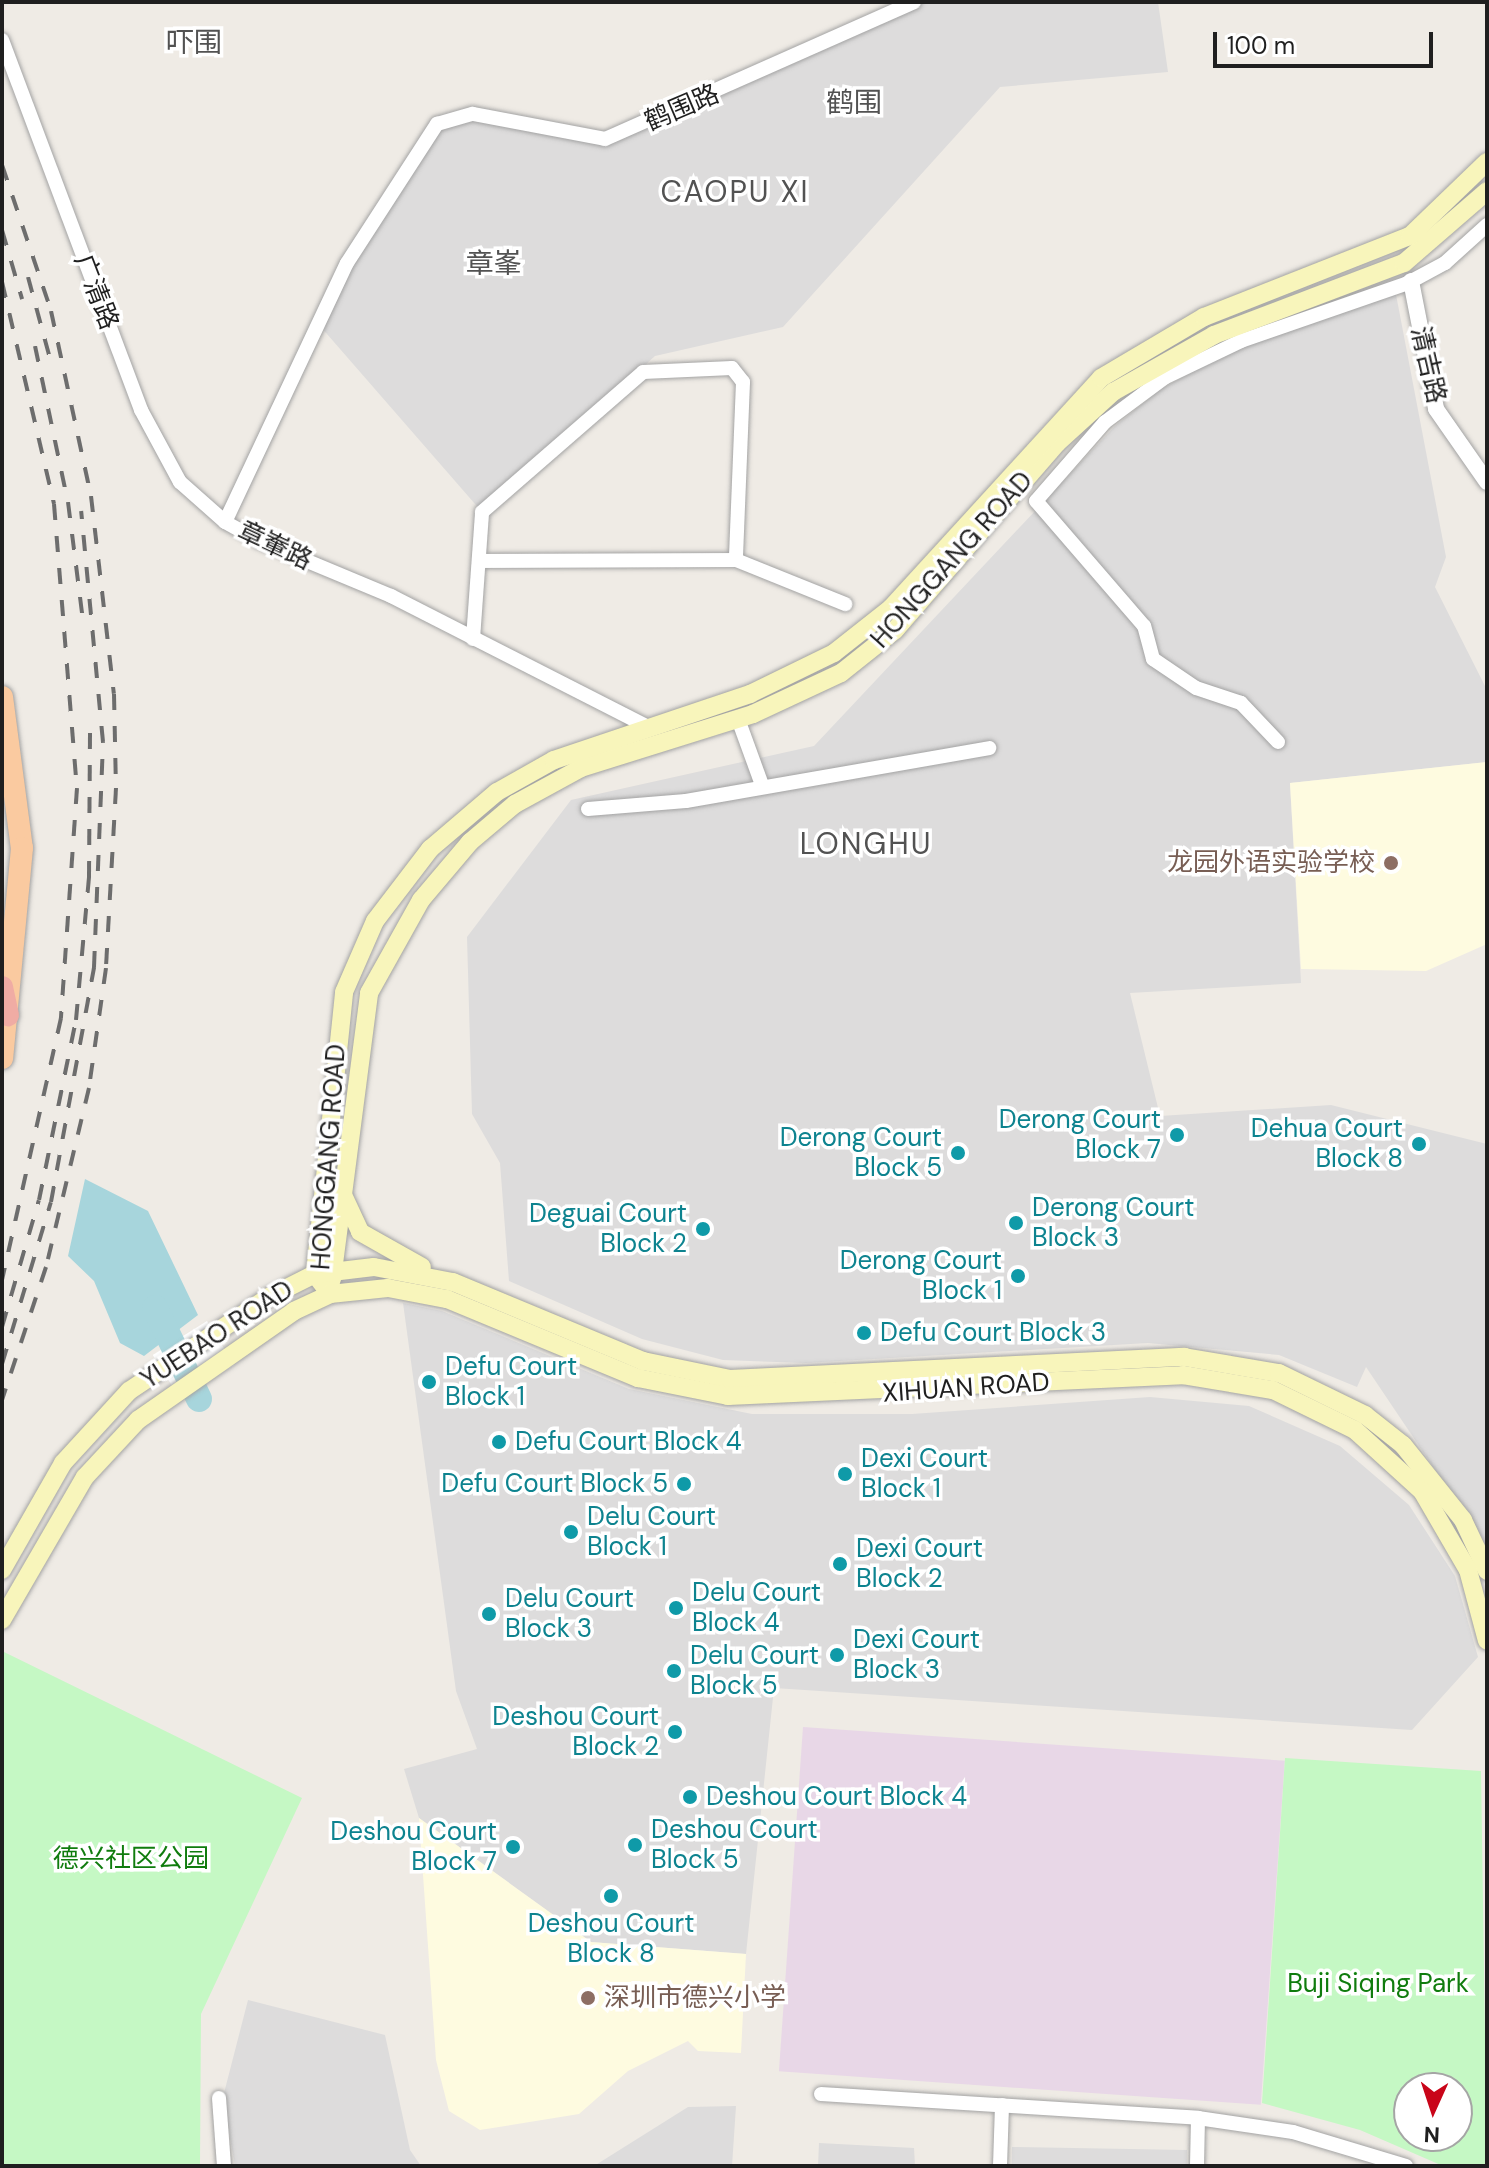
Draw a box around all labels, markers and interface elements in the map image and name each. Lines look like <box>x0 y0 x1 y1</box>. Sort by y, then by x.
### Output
scale bar <box>1217 16 1437 66</box>
district label: 吓围 <box>166 26 222 60</box>
text: 100 m <box>1227 30 1295 61</box>
street label: 鹤围路 <box>640 78 724 138</box>
district label: 鹤围 <box>826 86 882 120</box>
district label: CAOPU XI <box>660 174 810 210</box>
district label: 章峯 <box>466 247 522 281</box>
street label: 广清路 <box>67 250 125 334</box>
street label: 清吉路 <box>1404 323 1452 407</box>
street label: HONGGANG ROAD <box>865 465 1039 655</box>
street label: 章輋路 <box>233 515 317 577</box>
district label: LONGHU <box>800 826 932 862</box>
place label: 龙园外语实验学校 <box>1167 847 1375 879</box>
marker: 龙园外语实验学校 <box>1382 854 1400 872</box>
street label: HONGGANG ROAD <box>306 1043 352 1271</box>
place label: Derong Court Block 7 <box>999 1104 1161 1166</box>
place label: Dehua Court Block 8 <box>1251 1113 1403 1174</box>
place label: Derong Court Block 5 <box>780 1122 942 1184</box>
marker: Derong Court Block 7 <box>1168 1126 1186 1144</box>
marker: Dehua Court Block 8 <box>1410 1135 1428 1153</box>
marker: Derong Court Block 5 <box>949 1144 967 1162</box>
place label: Derong Court Block 3 <box>1032 1192 1194 1254</box>
place label: Deguai Court Block 2 <box>529 1198 687 1260</box>
marker: Derong Court Block 3 <box>1007 1214 1025 1232</box>
marker: Deguai Court Block 2 <box>694 1220 712 1238</box>
place label: Derong Court Block 1 <box>840 1245 1002 1306</box>
marker: Derong Court Block 1 <box>1009 1267 1027 1285</box>
street label: YUEBAO ROAD <box>135 1274 299 1396</box>
place label: Defu Court Block 3 <box>880 1317 1106 1349</box>
marker: Defu Court Block 3 <box>855 1324 873 1342</box>
place label: Defu Court Block 1 <box>445 1351 577 1412</box>
street label: XIHUAN ROAD <box>881 1367 1051 1409</box>
marker: Defu Court Block 1 <box>420 1373 438 1391</box>
place label: Defu Court Block 4 <box>515 1426 742 1458</box>
marker: Defu Court Block 4 <box>490 1433 508 1451</box>
place label: Dexi Court Block 1 <box>861 1443 988 1504</box>
marker: Dexi Court Block 1 <box>836 1465 854 1483</box>
place label: Defu Court Block 5 <box>441 1468 668 1500</box>
marker: Defu Court Block 5 <box>675 1475 693 1493</box>
place label: Delu Court Block 1 <box>587 1501 716 1562</box>
marker: Delu Court Block 1 <box>562 1523 580 1541</box>
place label: Dexi Court Block 2 <box>856 1533 983 1594</box>
marker: Dexi Court Block 2 <box>831 1555 849 1573</box>
place label: Delu Court Block 4 <box>692 1577 821 1638</box>
place label: Delu Court Block 3 <box>505 1583 634 1644</box>
marker: Delu Court Block 4 <box>667 1599 685 1617</box>
marker: Delu Court Block 3 <box>480 1605 498 1623</box>
place label: Dexi Court Block 3 <box>853 1624 980 1686</box>
place label: Delu Court Block 5 <box>690 1640 819 1702</box>
marker: Dexi Court Block 3 <box>828 1646 846 1664</box>
marker: Delu Court Block 5 <box>665 1662 683 1680</box>
place label: Deshou Court Block 2 <box>492 1701 659 1762</box>
marker: Deshou Court Block 2 <box>666 1723 684 1741</box>
place label: Deshou Court Block 4 <box>706 1781 967 1813</box>
marker: Deshou Court Block 4 <box>681 1788 699 1806</box>
place label: Deshou Court Block 5 <box>651 1814 818 1876</box>
place label: Deshou Court Block 7 <box>330 1816 497 1878</box>
marker: Deshou Court Block 5 <box>626 1836 644 1854</box>
marker: Deshou Court Block 7 <box>504 1838 522 1856</box>
park label: 德兴社区公园 <box>53 1843 209 1875</box>
marker: Deshou Court Block 8 <box>602 1887 620 1905</box>
place label: Deshou Court Block 8 <box>528 1908 694 1970</box>
park label: Buji Siqing Park <box>1287 1968 1469 2000</box>
place label: 深圳市德兴小学 <box>604 1982 786 2014</box>
marker: 深圳市德兴小学 <box>579 1989 597 2007</box>
north arrow <box>1393 2072 1473 2152</box>
text: N <box>1423 2120 1441 2149</box>

